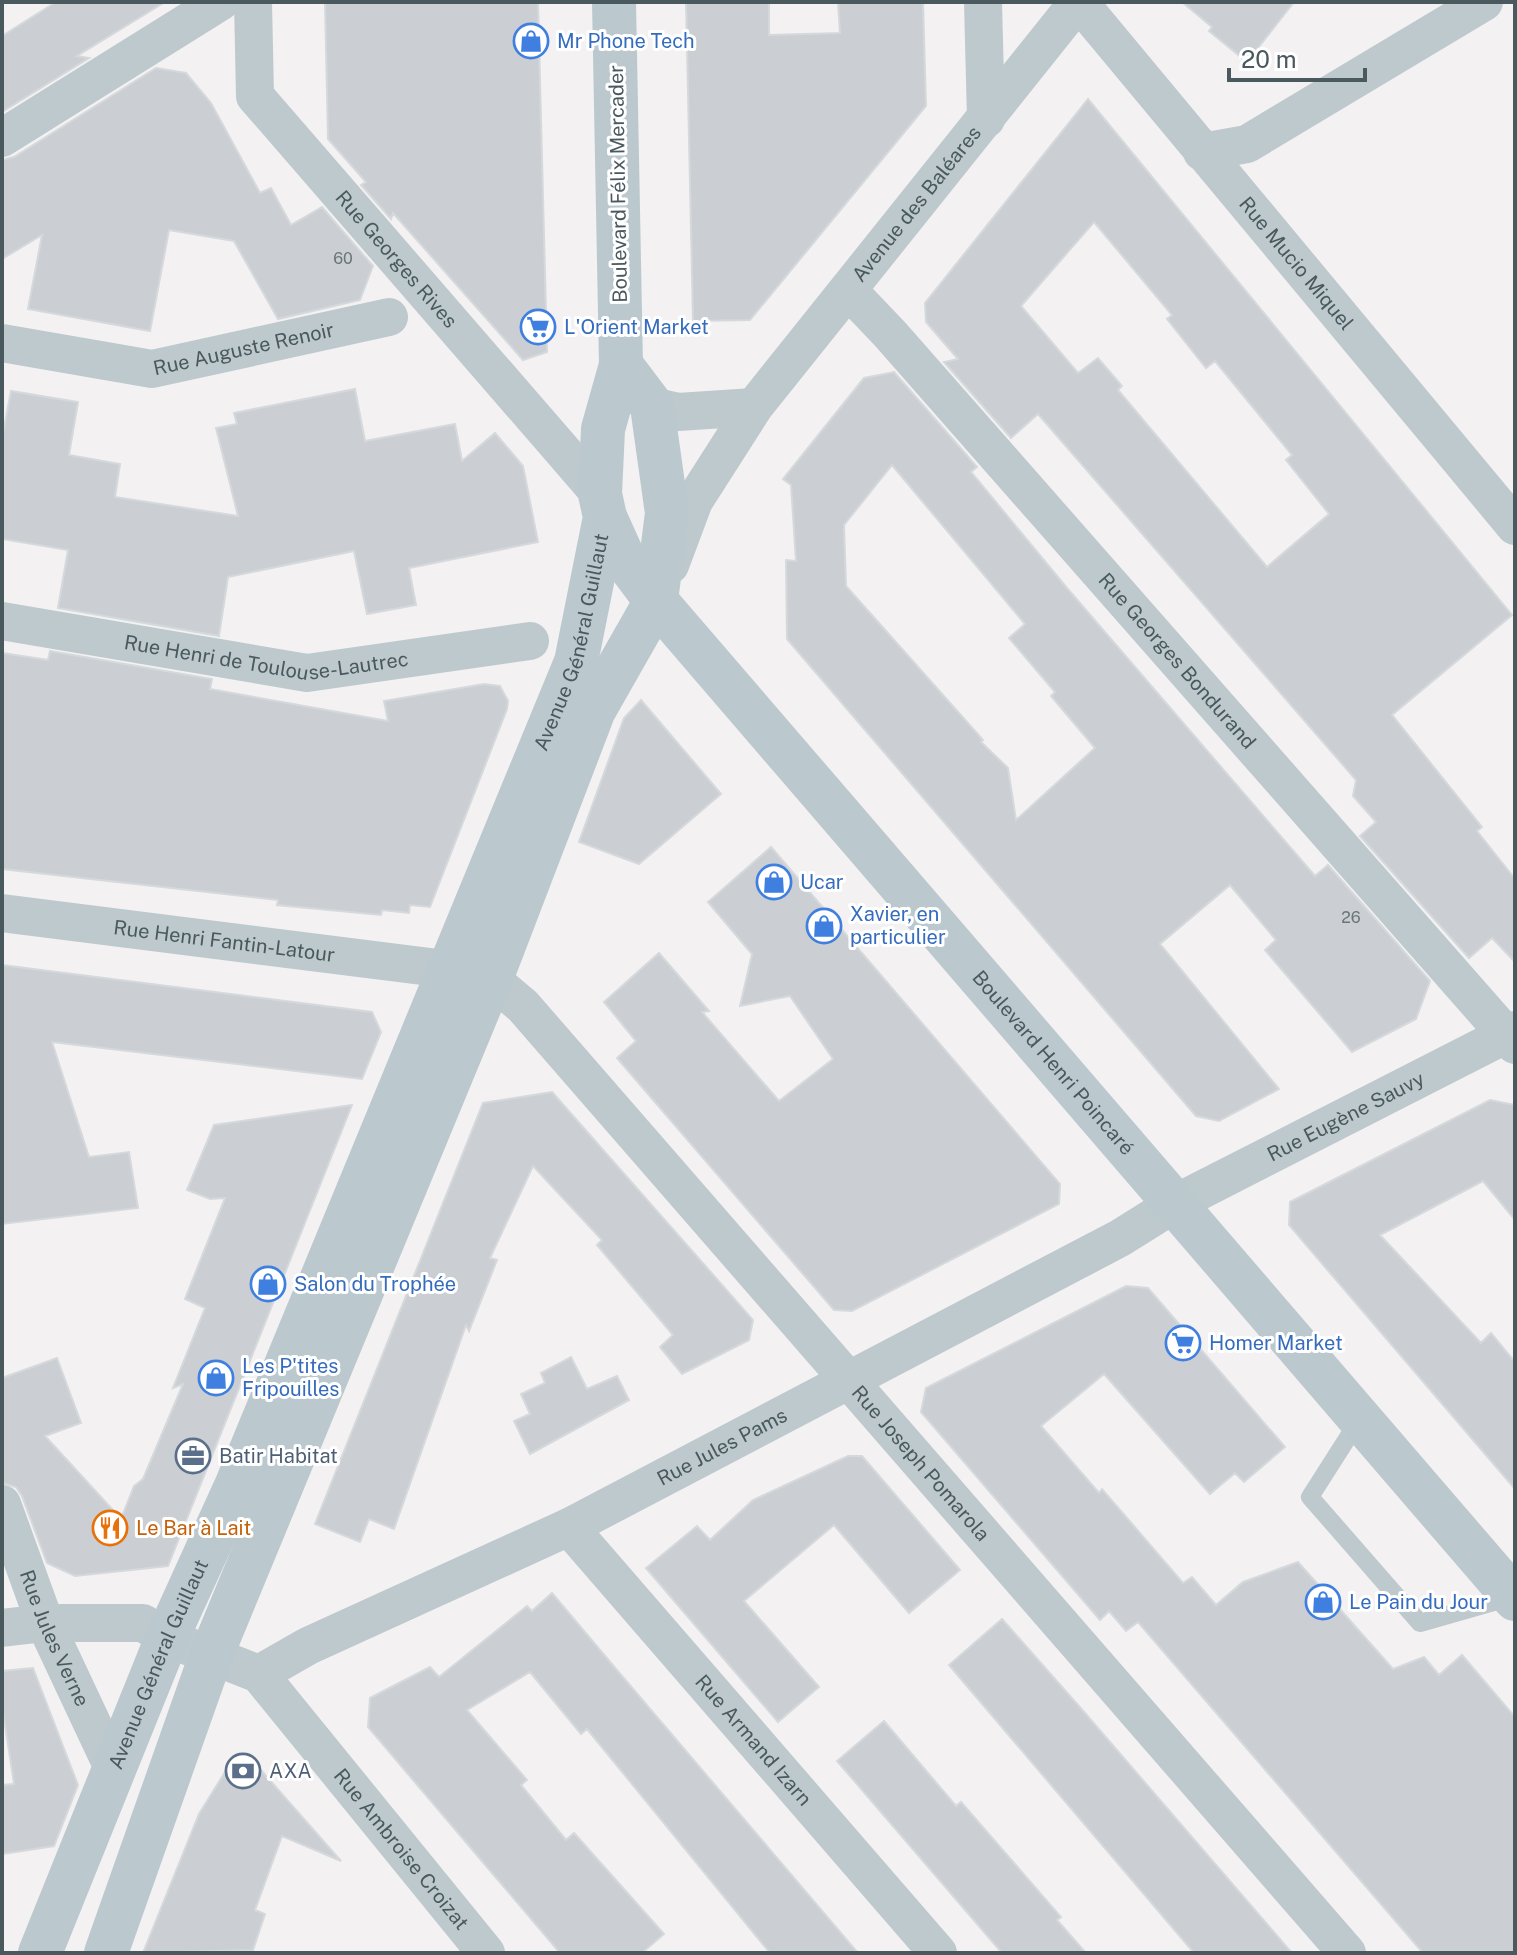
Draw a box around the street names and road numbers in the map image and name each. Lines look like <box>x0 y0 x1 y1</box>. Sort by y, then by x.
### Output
street label: Boulevard Félix Mercader <box>604 65 632 303</box>
street label: Avenue des Baléares <box>847 121 986 287</box>
street label: Rue Georges Rives <box>330 186 462 333</box>
street label: Rue Mucio Miquel <box>1234 192 1359 335</box>
street label: Rue Auguste Renoir <box>151 317 336 380</box>
street label: Avenue Général Guillaut <box>529 531 613 754</box>
street label: Rue Georges Bondurand <box>1094 568 1261 754</box>
street label: Rue Henri de Toulouse-Lautrec <box>123 630 410 685</box>
street label: Rue Henri Fantin-Latour <box>112 915 336 967</box>
street label: Boulevard Henri Poincaré <box>967 966 1139 1160</box>
street label: Rue Eugène Sauvy <box>1263 1066 1428 1166</box>
street label: Rue Joseph Pomarola <box>847 1381 995 1546</box>
street label: Rue Jules Pams <box>653 1403 791 1491</box>
street label: Avenue Général Guillaut <box>103 1556 213 1773</box>
street label: Rue Jules Verne <box>15 1566 94 1710</box>
street label: Rue Armand Izarn <box>690 1670 817 1811</box>
street label: Rue Ambroise Croizat <box>329 1764 474 1934</box>

